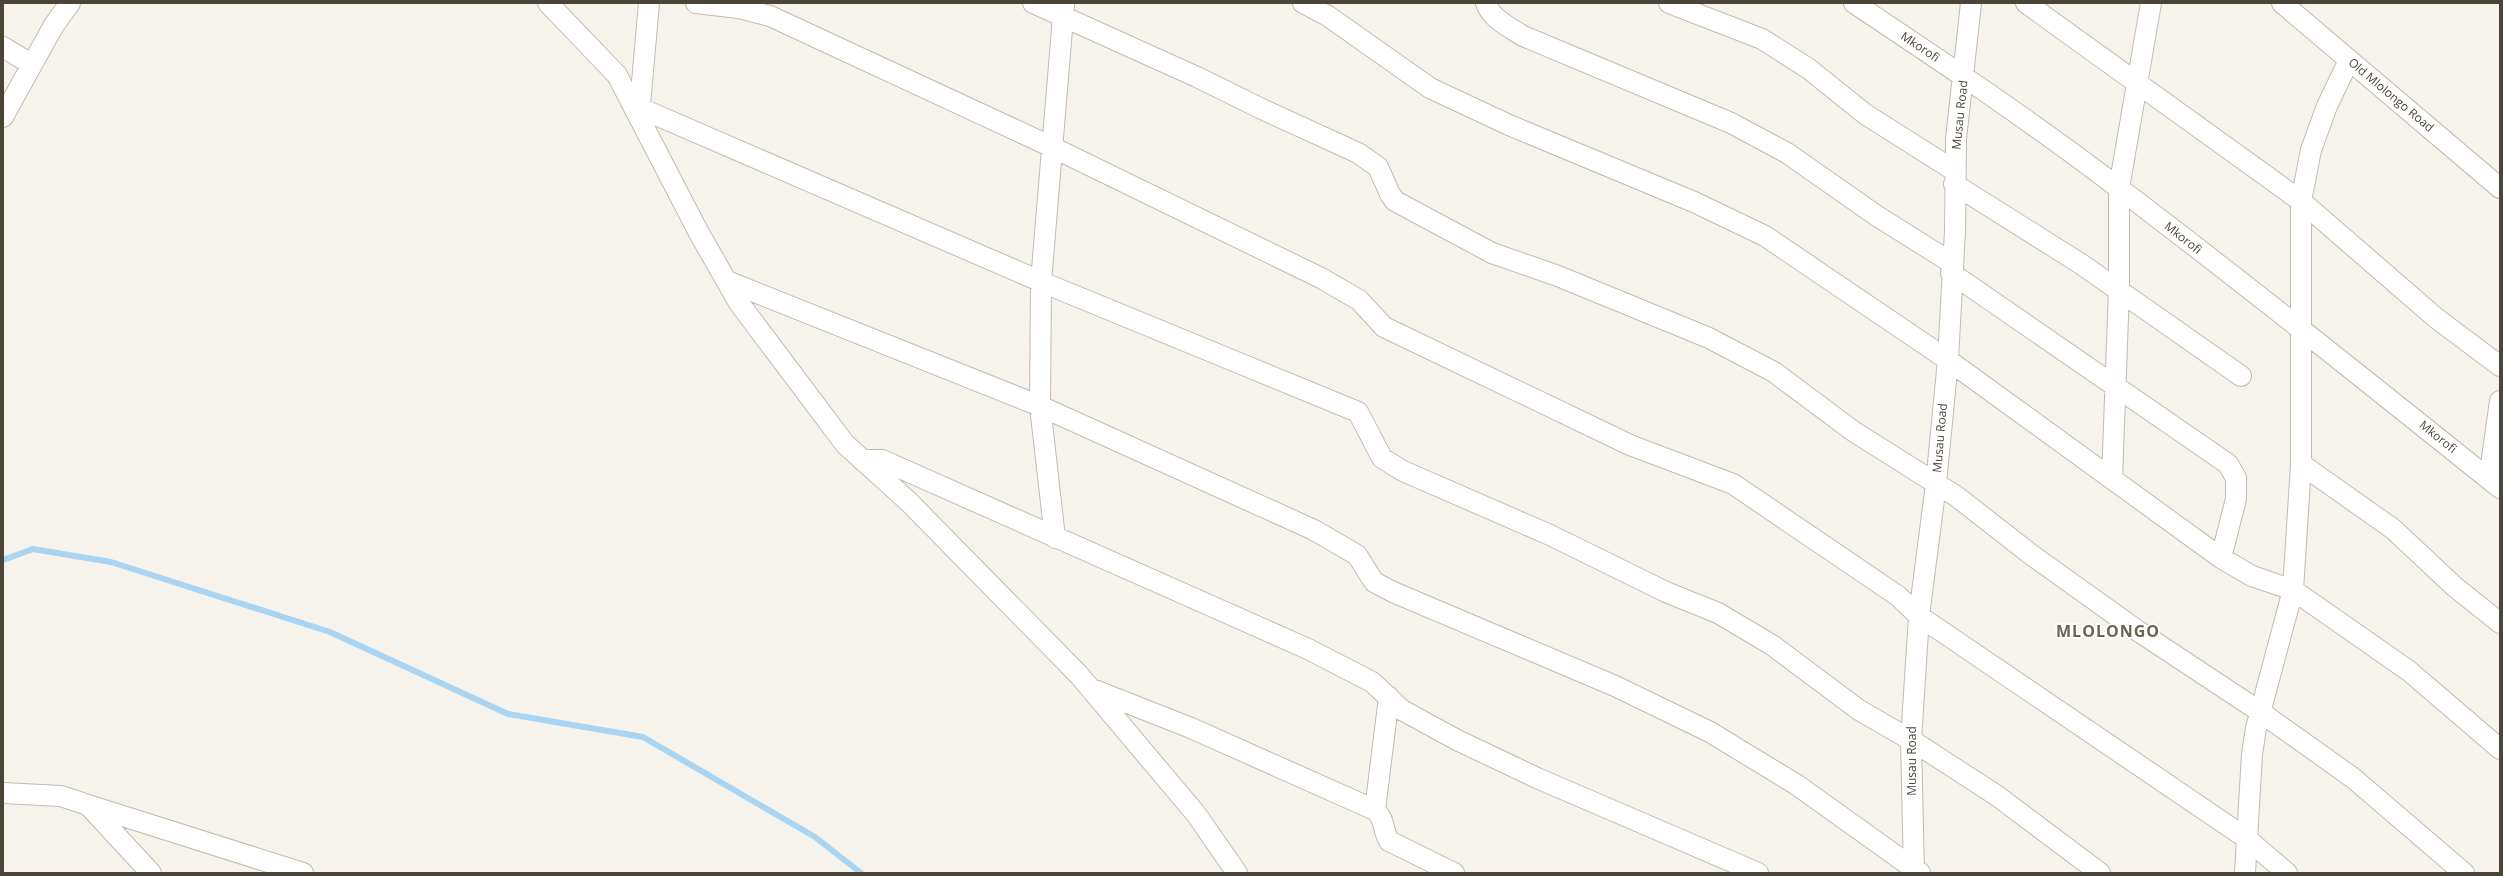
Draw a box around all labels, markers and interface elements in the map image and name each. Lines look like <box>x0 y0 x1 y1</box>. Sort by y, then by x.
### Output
street label: Mkorofi <box>1897 27 1943 66</box>
street label: Old Mlolongo Road <box>2345 54 2438 136</box>
street label: Musau Road <box>1947 79 1972 150</box>
street label: Mkorofi <box>2161 218 2206 258</box>
street label: Musau Road <box>1928 403 1951 473</box>
street label: Mkorofi <box>2416 416 2461 457</box>
district label: MLOLONGO <box>2056 620 2160 642</box>
street label: Musau Road <box>1903 726 1920 796</box>

